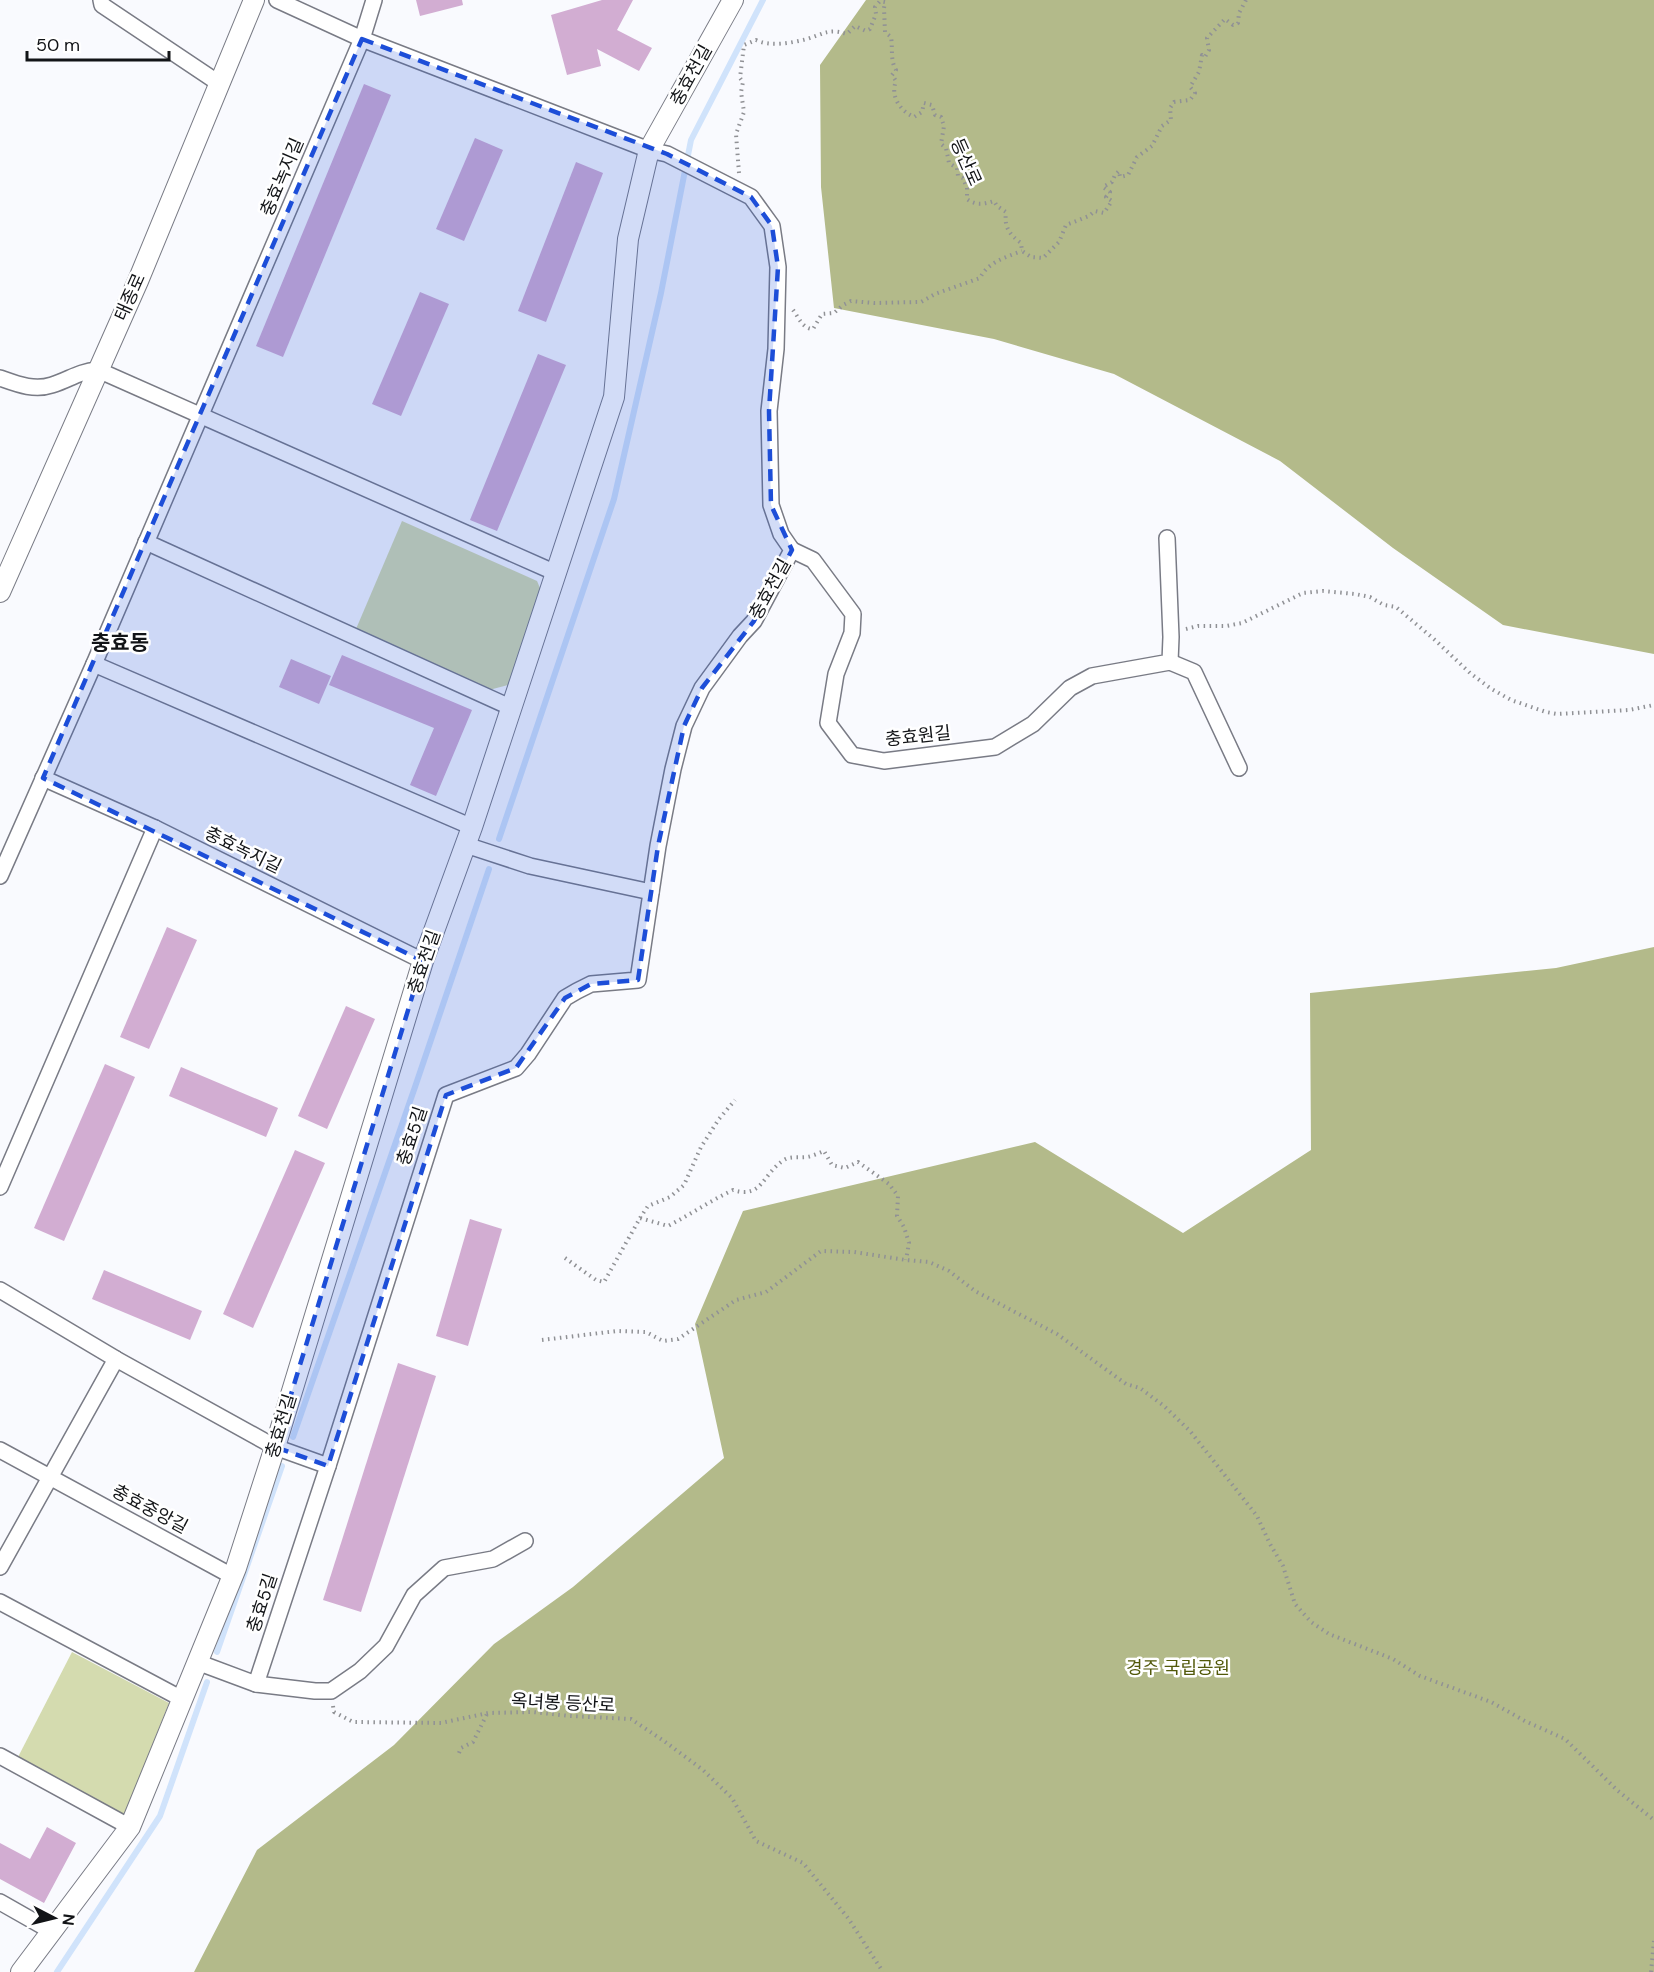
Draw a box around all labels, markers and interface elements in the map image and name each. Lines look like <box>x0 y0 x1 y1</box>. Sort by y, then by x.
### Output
scale bar <box>27 24 170 62</box>
text: 50 m <box>36 33 80 57</box>
street label: 충효천길 <box>664 40 718 110</box>
street label: 충효녹지길 <box>255 134 309 220</box>
street label: 등산로 <box>945 134 987 190</box>
street label: 태종로 <box>109 269 151 325</box>
street label: 충효천길 <box>743 554 797 624</box>
district label: 충효동 <box>91 629 149 657</box>
street label: 충효원길 <box>884 721 952 751</box>
street label: 충효녹지길 <box>201 821 285 879</box>
street label: 충효천길 <box>402 927 446 997</box>
street label: 충효5길 <box>391 1103 433 1169</box>
street label: 충효천길 <box>260 1391 302 1461</box>
street label: 충효중앙길 <box>108 1479 192 1539</box>
street label: 충효5길 <box>241 1570 283 1636</box>
park label: 경주 국립공원 <box>1126 1656 1230 1680</box>
street label: 옥녀봉 등산로 <box>510 1688 616 1718</box>
north arrow <box>24 1888 84 1948</box>
text: N <box>57 1913 80 1927</box>

